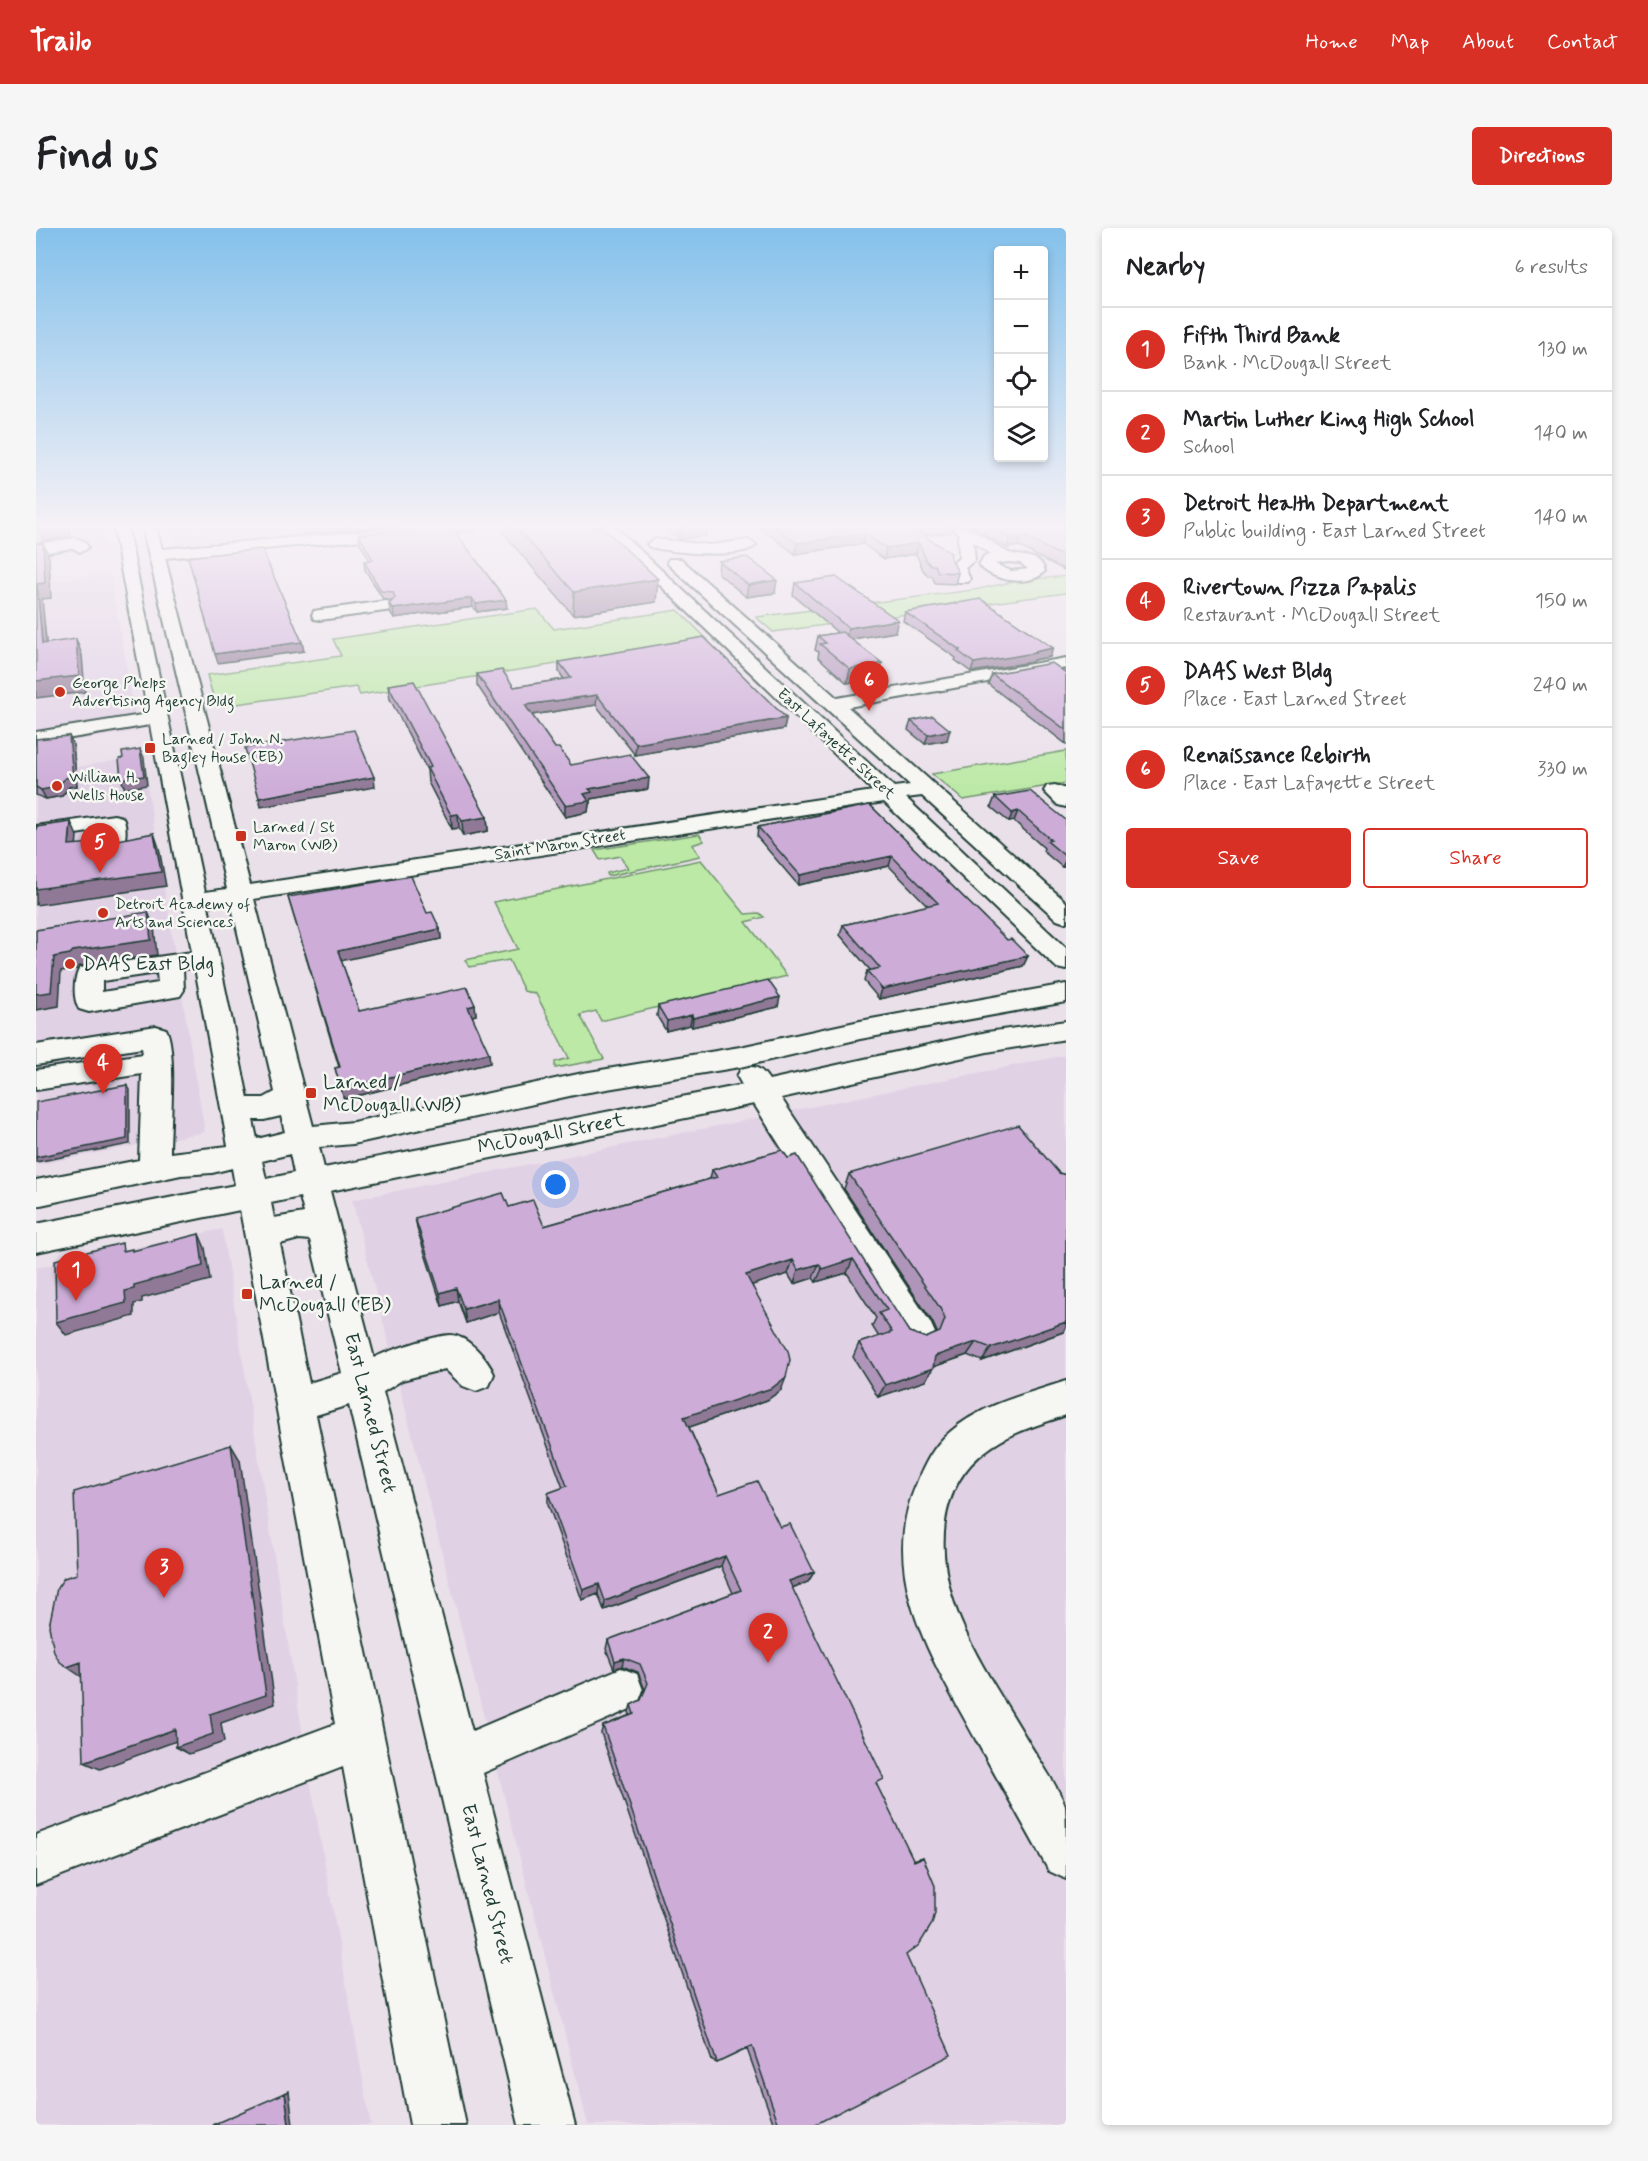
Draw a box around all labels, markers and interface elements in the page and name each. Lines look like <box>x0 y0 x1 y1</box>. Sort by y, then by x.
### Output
text: Trailo <box>30 24 91 61</box>
text: Home <box>1306 28 1358 56</box>
text: Map <box>1391 28 1429 56</box>
text: About <box>1462 28 1514 56</box>
text: Contact <box>1547 28 1618 56</box>
button: Directions <box>1472 127 1612 185</box>
text: Find us <box>36 129 158 184</box>
map controls <box>994 246 1048 462</box>
button: + <box>994 246 1048 300</box>
text: Nearby <box>1126 250 1205 284</box>
text: 6 results <box>1515 254 1588 281</box>
button: − <box>994 300 1048 354</box>
text: Fifth Third Bank <box>1183 322 1340 350</box>
text: 1 <box>1141 336 1150 363</box>
text: 130 m <box>1537 336 1588 363</box>
text: Bank · McDougall Street <box>1183 350 1392 377</box>
button: locate <box>994 354 1048 408</box>
text: Martin Luther King High School <box>1183 406 1474 434</box>
button: layers <box>994 408 1048 462</box>
text: 2 <box>1141 420 1150 447</box>
text: 140 m <box>1534 420 1588 447</box>
text: School <box>1183 434 1235 461</box>
text: Detroit Health Department <box>1183 490 1449 518</box>
text: 3 <box>1141 504 1150 531</box>
text: 140 m <box>1534 504 1588 531</box>
text: Public building · East Larned Street <box>1183 518 1486 545</box>
text: Rivertown Pizza Papalis <box>1183 574 1416 602</box>
text: 4 <box>1140 588 1151 615</box>
text: 150 m <box>1535 588 1588 615</box>
text: Restaurant · McDougall Street <box>1183 602 1440 629</box>
text: DAAS West Bldg <box>1183 658 1332 686</box>
pin: 6 <box>850 662 888 711</box>
text: 5 <box>1140 672 1152 699</box>
text: 240 m <box>1533 672 1588 699</box>
place label: George Phelps Advertising Agency Bldg <box>72 673 234 713</box>
street label: East Lafayette Street <box>772 684 900 805</box>
marker: George Phelps Advertising Agency Bldg <box>53 685 67 699</box>
text: Place · East Larned Street <box>1183 686 1406 713</box>
place label: Larned / John N. Bagley House (EB) <box>162 729 283 769</box>
marker: Larned / John N. Bagley House (EB) <box>143 741 157 755</box>
text: Renaissance Rebirth <box>1183 742 1371 770</box>
text: 6 <box>1140 756 1151 783</box>
text: 330 m <box>1537 756 1588 783</box>
place label: William H. Wells House <box>69 767 145 806</box>
text: Place · East Lafayette Street <box>1183 770 1435 797</box>
marker: William H. Wells House <box>50 779 64 793</box>
place label: Larned / St Maron (WB) <box>253 817 338 856</box>
pin: 5 <box>80 824 120 873</box>
street label: Saint Maron Street <box>493 824 627 866</box>
button: Save <box>1126 828 1351 888</box>
button: Share <box>1363 828 1588 888</box>
marker: Larned / St Maron (WB) <box>234 829 248 843</box>
place label: Detroit Academy of Arts and Sciences <box>115 894 250 933</box>
marker: Detroit Academy of Arts and Sciences <box>96 906 110 920</box>
place label: DAAS East Bldg <box>82 951 214 978</box>
marker: DAAS East Bldg <box>63 957 77 971</box>
pin: 4 <box>84 1044 122 1094</box>
place label: Larned / McDougall (WB) <box>323 1069 461 1119</box>
marker: Larned / McDougall (WB) <box>304 1086 318 1100</box>
street label: McDougall Street <box>475 1106 627 1161</box>
your location <box>541 1170 570 1199</box>
pin: 1 <box>56 1252 96 1301</box>
place label: Larned / McDougall (EB) <box>259 1269 391 1319</box>
marker: Larned / McDougall (EB) <box>240 1287 254 1301</box>
street label: East Larned Street <box>337 1330 403 1496</box>
pin: 3 <box>144 1548 184 1598</box>
pin: 2 <box>748 1614 788 1663</box>
street label: East Larned Street <box>454 1801 520 1967</box>

